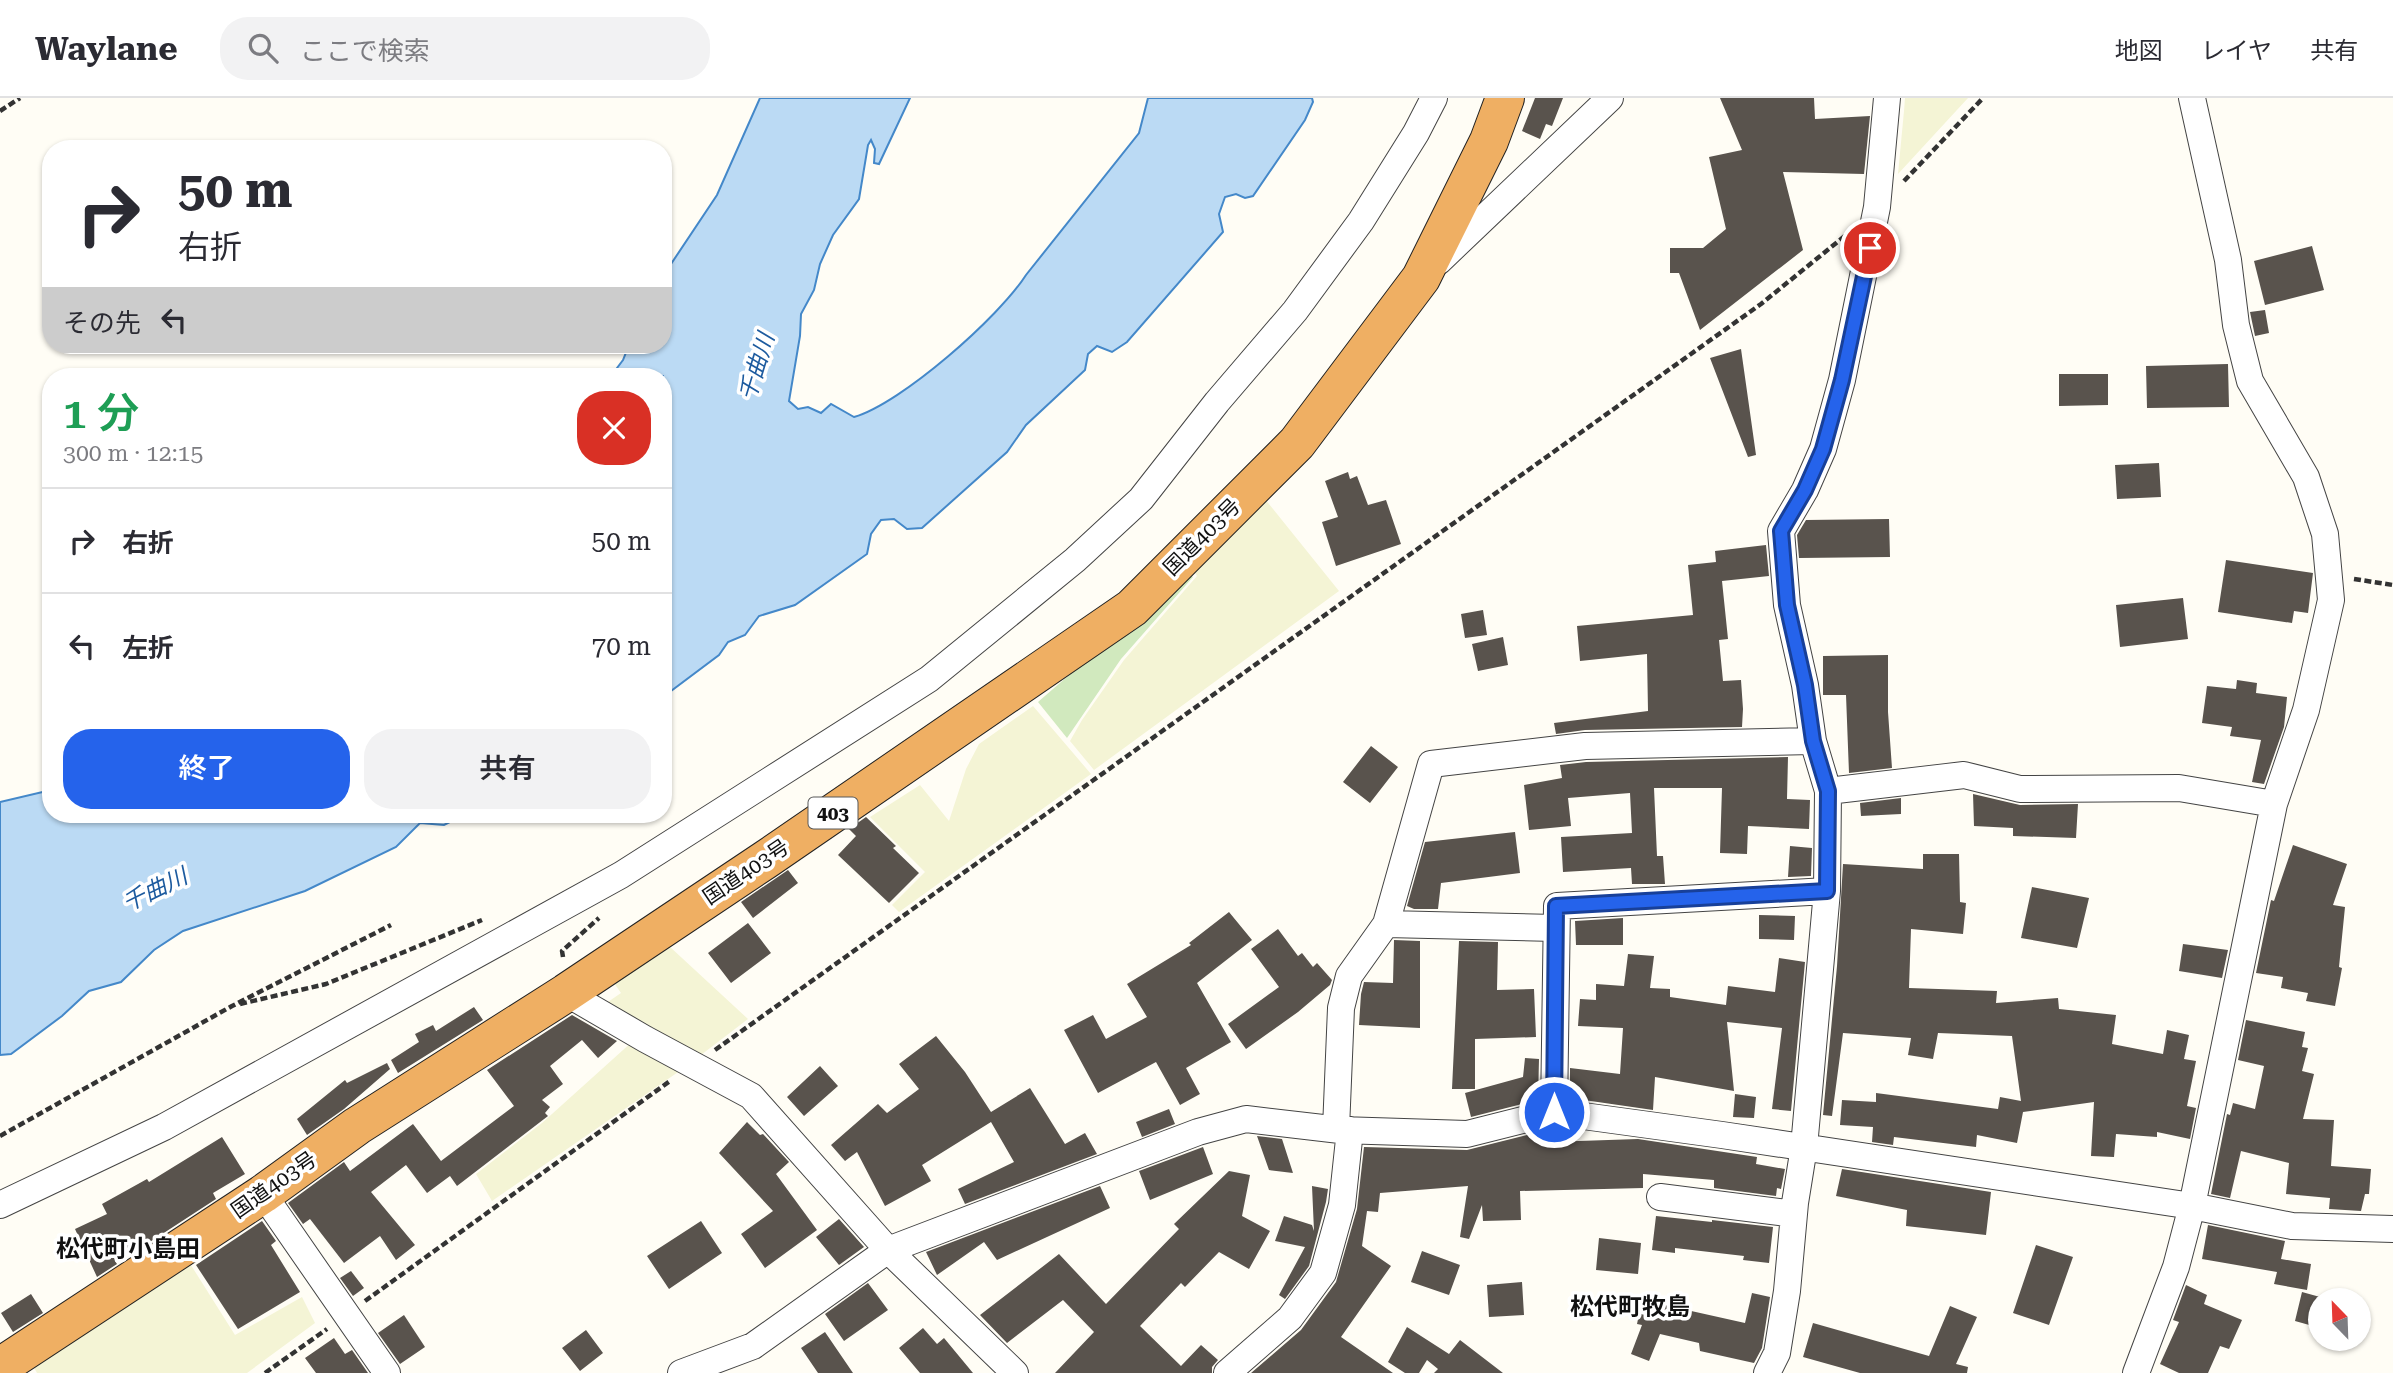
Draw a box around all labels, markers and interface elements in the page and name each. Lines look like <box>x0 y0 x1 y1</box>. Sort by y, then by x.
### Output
search box <box>220 17 710 80</box>
text: Waylane <box>35 29 178 68</box>
icon: search <box>244 29 282 67</box>
text: ここで検索 <box>300 36 430 66</box>
text: 地図 <box>2115 37 2163 65</box>
text: レイヤ <box>2201 37 2272 65</box>
text: 共有 <box>2310 37 2358 65</box>
text: 50 m <box>178 162 293 219</box>
icon: right <box>63 168 154 259</box>
pin <box>1840 218 1900 278</box>
text: 右折 <box>178 228 242 266</box>
icon: arrive <box>1851 229 1889 267</box>
icon: left <box>155 301 193 339</box>
text: その先 <box>63 308 141 338</box>
water label: 千曲川 <box>734 327 781 404</box>
text: 1 分 <box>63 389 139 438</box>
button: close <box>577 391 651 465</box>
text: 300 m · 12:15 <box>63 440 203 467</box>
street label: 国道403号 <box>1159 494 1245 580</box>
icon: right <box>63 522 101 560</box>
text: 50 m <box>592 526 651 556</box>
text: 右折 <box>122 528 174 558</box>
icon: left <box>63 627 101 665</box>
text: 70 m <box>592 631 651 661</box>
text: 左折 <box>122 633 174 663</box>
button: 終了 <box>63 729 350 809</box>
button: 共有 <box>364 729 651 809</box>
road number: 403 <box>808 798 858 828</box>
street label: 国道403号 <box>699 835 793 909</box>
water label: 千曲川 <box>118 861 195 917</box>
position arrow <box>1517 1075 1591 1149</box>
street label: 国道403号 <box>227 1147 321 1223</box>
district label: 松代町小島田 <box>56 1235 200 1263</box>
north arrow <box>2308 1288 2371 1351</box>
map controls <box>2308 1288 2371 1351</box>
district label: 松代町牧島 <box>1570 1293 1690 1321</box>

